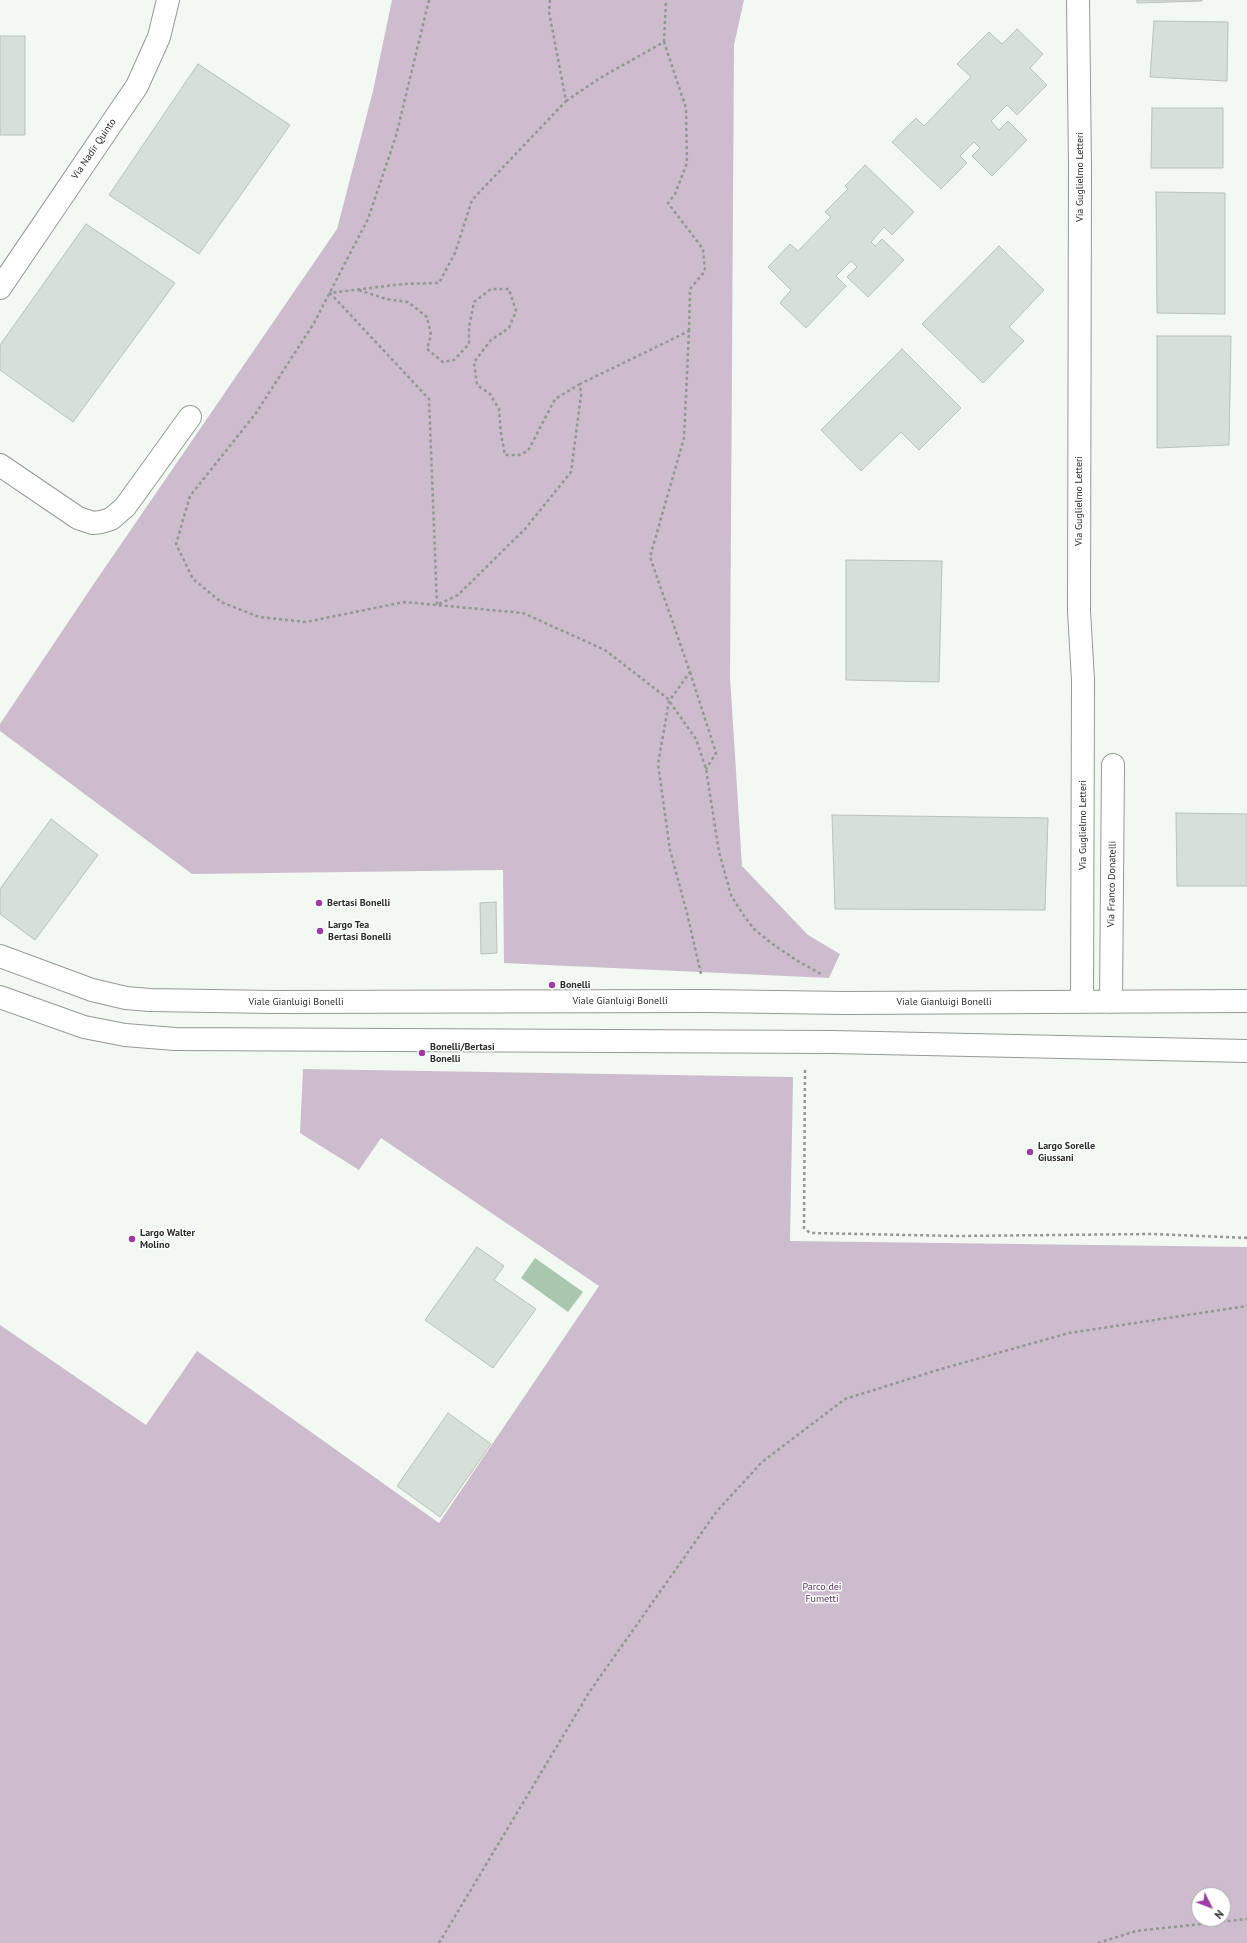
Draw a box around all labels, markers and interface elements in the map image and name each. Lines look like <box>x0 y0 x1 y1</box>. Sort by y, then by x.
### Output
street label: Via Nadir Quinto <box>69 116 119 182</box>
street label: Via Guglielmo Letteri <box>1074 132 1086 222</box>
street label: Via Guglielmo Letteri <box>1073 456 1085 546</box>
street label: Via Guglielmo Letteri <box>1077 780 1089 870</box>
street label: Via Franco Donatelli <box>1105 841 1119 927</box>
place label: Bertasi Bonelli <box>327 897 390 909</box>
marker: Bertasi Bonelli <box>314 898 324 908</box>
place label: Largo Tea Bertasi Bonelli <box>328 919 391 942</box>
marker: Largo Tea Bertasi Bonelli <box>315 926 325 936</box>
place label: Bonelli <box>560 979 590 991</box>
marker: Bonelli <box>547 980 557 990</box>
street label: Viale Gianluigi Bonelli <box>572 995 668 1007</box>
street label: Viale Gianluigi Bonelli <box>248 996 344 1008</box>
street label: Viale Gianluigi Bonelli <box>896 996 992 1008</box>
place label: Bonelli/Bertasi Bonelli <box>430 1041 495 1064</box>
marker: Bonelli/Bertasi Bonelli <box>417 1048 427 1058</box>
place label: Largo Sorelle Giussani <box>1038 1140 1095 1164</box>
marker: Largo Sorelle Giussani <box>1025 1147 1035 1157</box>
place label: Largo Walter Molino <box>140 1227 195 1250</box>
marker: Largo Walter Molino <box>127 1234 137 1244</box>
park label: Parco dei Fumetti <box>802 1581 842 1604</box>
north arrow <box>1191 1887 1231 1927</box>
text: N <box>1212 1907 1227 1922</box>

